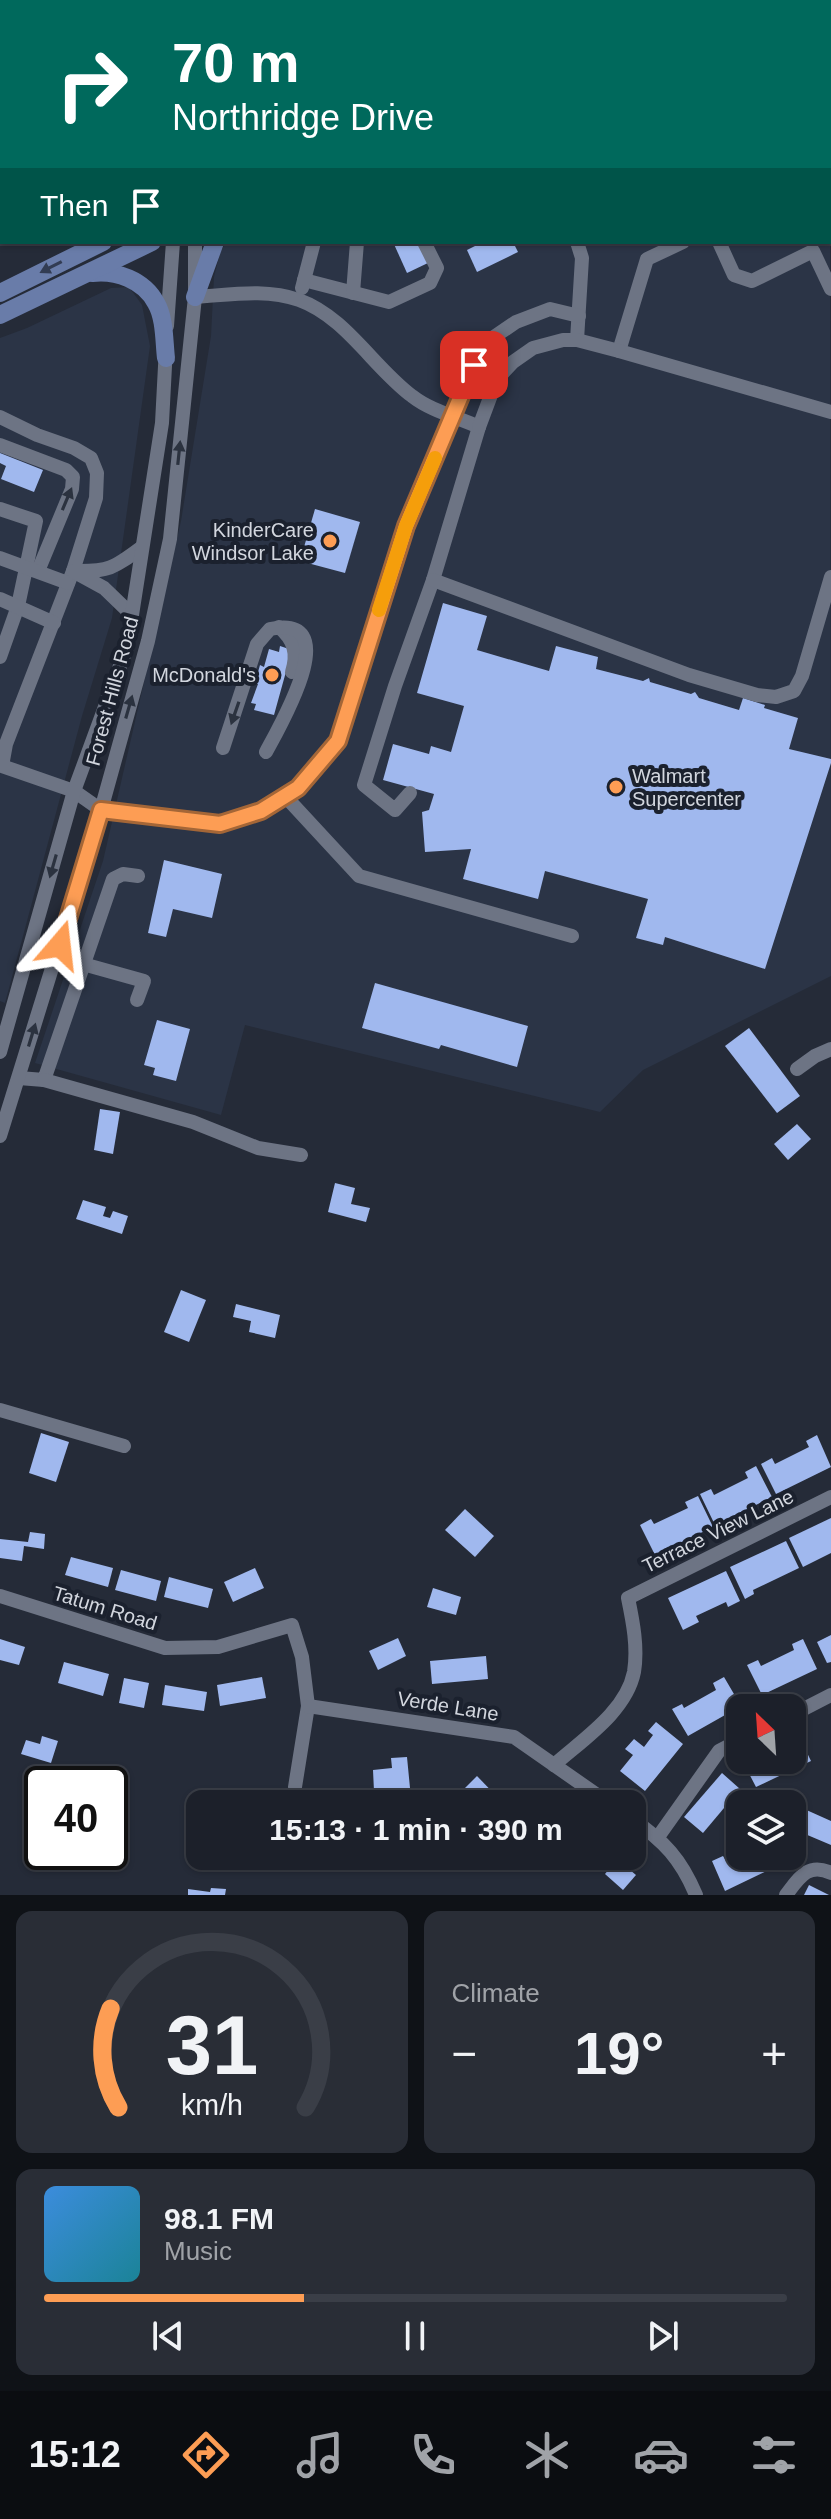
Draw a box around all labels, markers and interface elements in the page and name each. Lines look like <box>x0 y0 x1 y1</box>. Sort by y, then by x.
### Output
text: 70 m <box>172 31 300 94</box>
icon: right <box>40 32 144 136</box>
text: Northridge Drive <box>172 97 434 138</box>
icon: arrive <box>124 184 168 228</box>
text: Then <box>40 189 108 222</box>
one-way arrow <box>40 260 63 274</box>
pin <box>440 331 508 399</box>
icon: arrive <box>452 343 496 387</box>
one-way arrow <box>173 440 186 465</box>
one-way arrow <box>60 488 73 511</box>
place label: KinderCare Windsor Lake <box>192 519 314 564</box>
marker: KinderCare Windsor Lake <box>321 532 339 550</box>
street label: Forest Hills Road <box>82 614 142 768</box>
place label: McDonald's <box>152 664 256 686</box>
marker: McDonald's <box>263 666 281 684</box>
one-way arrow <box>124 695 136 720</box>
one-way arrow <box>229 701 241 725</box>
place label: Walmart Supercenter <box>632 765 741 810</box>
marker: Walmart Supercenter <box>607 778 625 796</box>
one-way arrow <box>46 854 59 878</box>
position arrow <box>18 903 102 987</box>
one-way arrow <box>26 1023 39 1047</box>
street label: Terrace View Lane <box>639 1485 797 1577</box>
street label: Tatum Road <box>50 1582 160 1634</box>
street label: Verde Lane <box>396 1687 500 1725</box>
north arrow <box>726 1694 806 1774</box>
map controls <box>726 1694 806 1870</box>
speed limit sign: 40 <box>24 1766 128 1870</box>
button: layers <box>726 1790 806 1870</box>
text: 15:13 · 1 min · 390 m <box>269 1813 563 1846</box>
text: Climate <box>452 1978 540 2008</box>
text: 31 <box>165 1999 258 2092</box>
text: 19° <box>574 2020 665 2087</box>
text: − <box>452 2029 477 2078</box>
text: + <box>761 2029 787 2078</box>
text: km/h <box>181 2089 243 2121</box>
text: 98.1 FM <box>164 2202 274 2235</box>
text: Music <box>164 2236 232 2266</box>
icon: previous <box>146 2314 190 2358</box>
icon: pause <box>393 2314 437 2358</box>
icon: next <box>641 2314 685 2358</box>
icon: directions <box>178 2427 234 2483</box>
icon: music <box>292 2427 348 2483</box>
icon: phone <box>405 2427 461 2483</box>
icon: climate <box>519 2427 575 2483</box>
icon: car <box>633 2427 689 2483</box>
icon: filters <box>746 2427 802 2483</box>
text: 15:12 <box>29 2434 121 2475</box>

